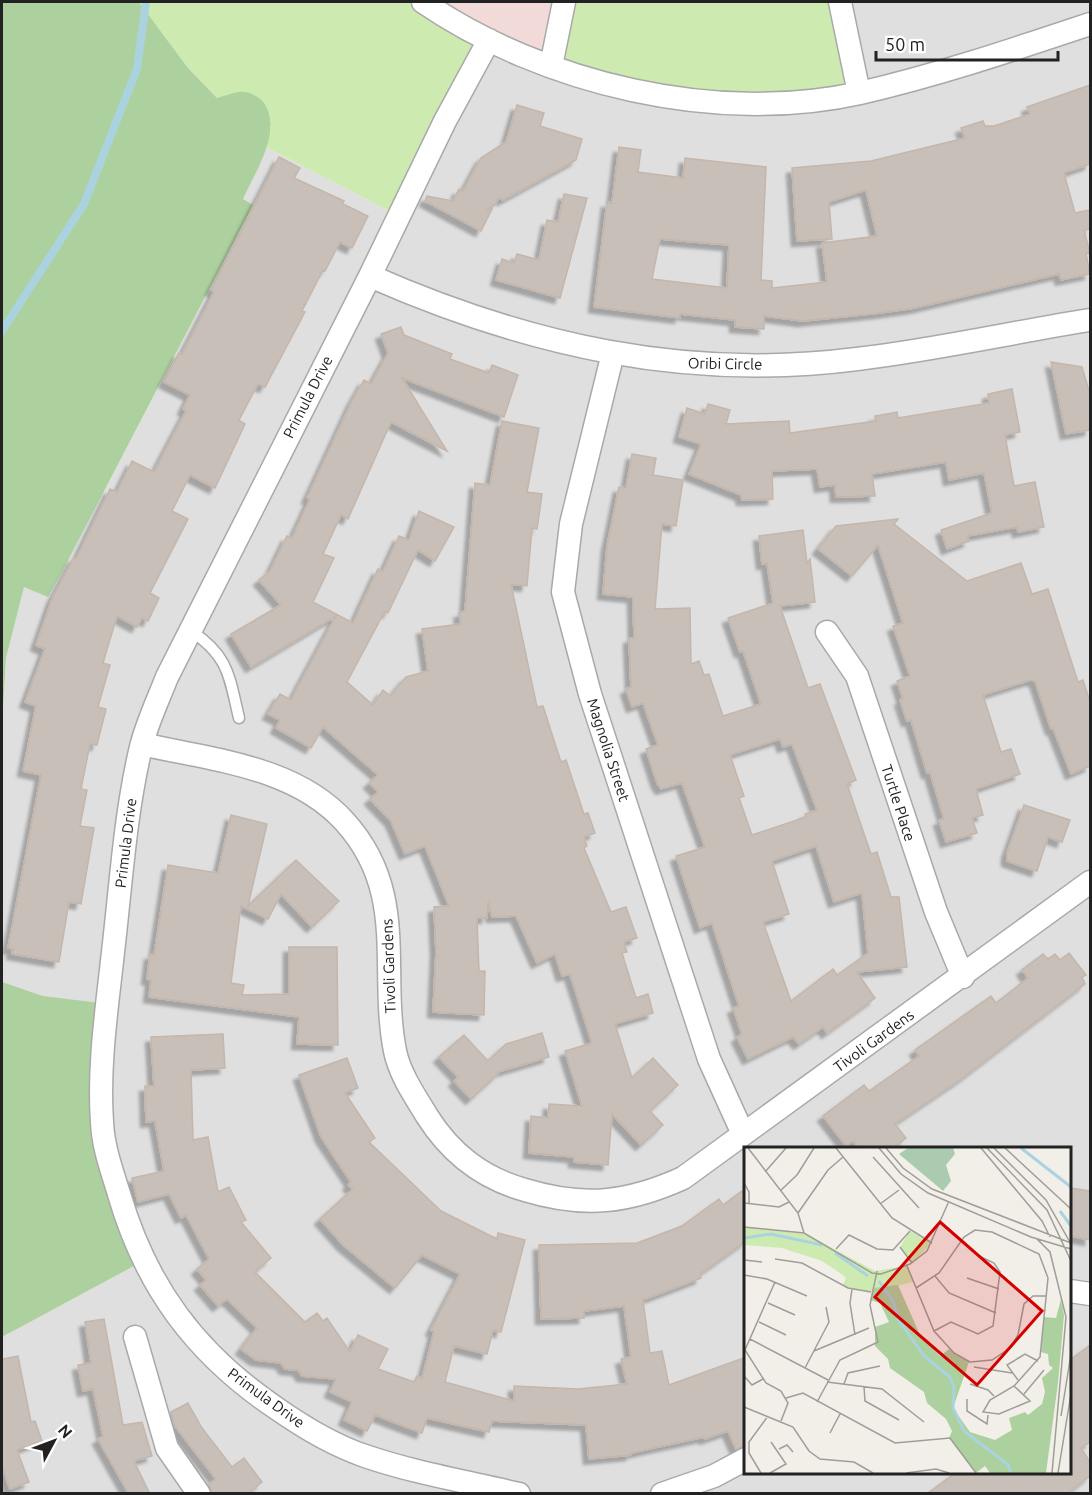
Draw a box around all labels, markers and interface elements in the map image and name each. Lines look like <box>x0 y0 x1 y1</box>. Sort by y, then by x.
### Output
scale bar <box>876 24 1058 62</box>
text: 50 m <box>885 34 925 54</box>
street label: Primula Drive <box>279 353 336 441</box>
street label: Oribi Circle <box>688 354 762 373</box>
street label: Magnolia Street <box>584 696 633 804</box>
street label: Turtle Place <box>878 762 919 843</box>
street label: Primula Drive <box>112 797 139 889</box>
street label: Tivoli Gardens <box>378 918 399 1014</box>
street label: Tivoli Gardens <box>830 1006 917 1075</box>
inset map <box>744 1147 1071 1474</box>
street label: Primula Drive <box>225 1364 308 1431</box>
north arrow <box>24 1411 84 1471</box>
text: N <box>55 1421 76 1442</box>

